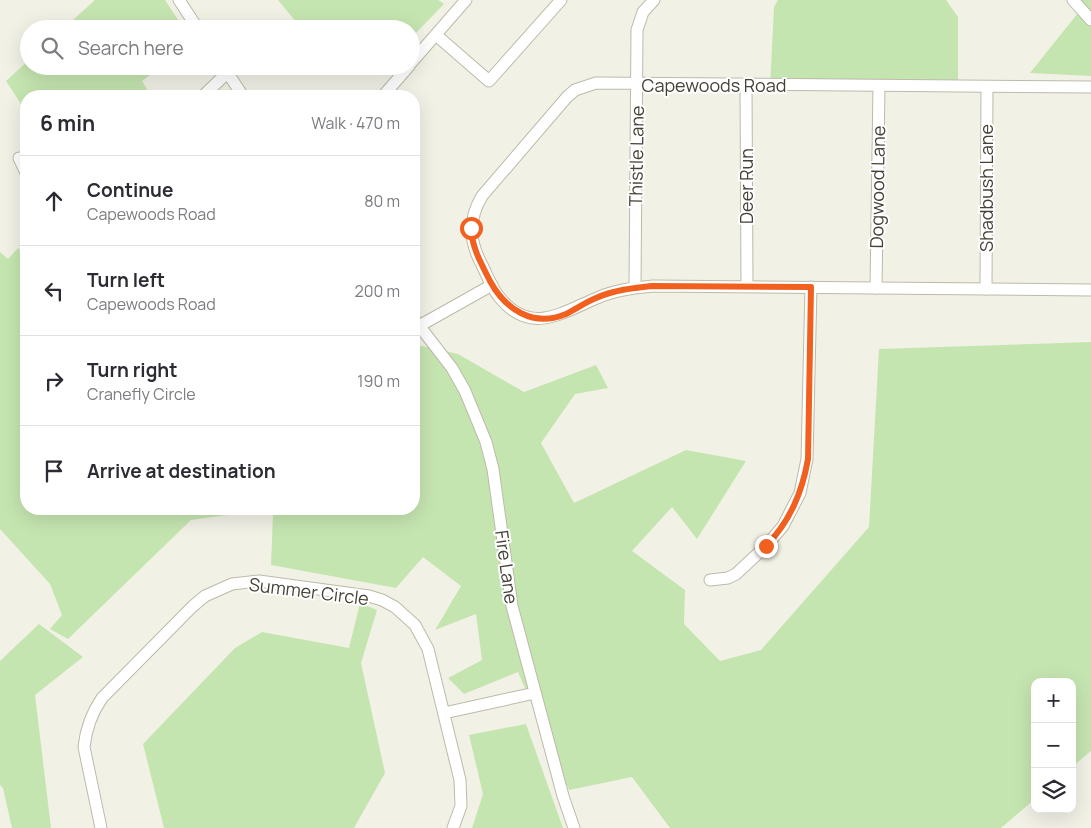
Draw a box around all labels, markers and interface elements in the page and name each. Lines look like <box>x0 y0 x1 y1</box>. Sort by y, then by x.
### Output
search box <box>20 20 420 75</box>
icon: search <box>38 34 66 62</box>
text: Search here <box>78 35 184 61</box>
street label: Capewoods Road <box>642 73 786 97</box>
street label: Thistle Lane <box>623 105 649 207</box>
text: 6 min <box>40 109 95 137</box>
text: Walk · 470 m <box>311 112 400 134</box>
street label: Shadbush Lane <box>974 124 998 252</box>
street label: Dogwood Lane <box>864 125 890 249</box>
street label: Deer Run <box>734 148 758 224</box>
text: Continue <box>87 177 173 203</box>
icon: ahead <box>40 187 68 215</box>
text: 80 m <box>364 190 400 212</box>
text: Capewoods Road <box>87 203 216 225</box>
route start <box>460 217 483 240</box>
text: Turn left <box>87 267 165 293</box>
icon: left <box>40 277 68 305</box>
text: 200 m <box>355 280 400 302</box>
text: Capewoods Road <box>87 293 216 315</box>
text: Turn right <box>87 357 177 383</box>
icon: right <box>40 367 68 395</box>
text: 190 m <box>357 370 400 392</box>
text: Cranefly Circle <box>87 383 196 405</box>
icon: arrive <box>40 457 68 485</box>
text: Arrive at destination <box>87 458 276 484</box>
street label: Fire Lane <box>490 529 524 605</box>
route end <box>755 535 778 558</box>
street label: Summer Circle <box>248 572 370 610</box>
map controls <box>1031 678 1076 813</box>
button: + <box>1031 678 1076 723</box>
button: − <box>1031 723 1076 768</box>
button: layers <box>1031 768 1076 813</box>

